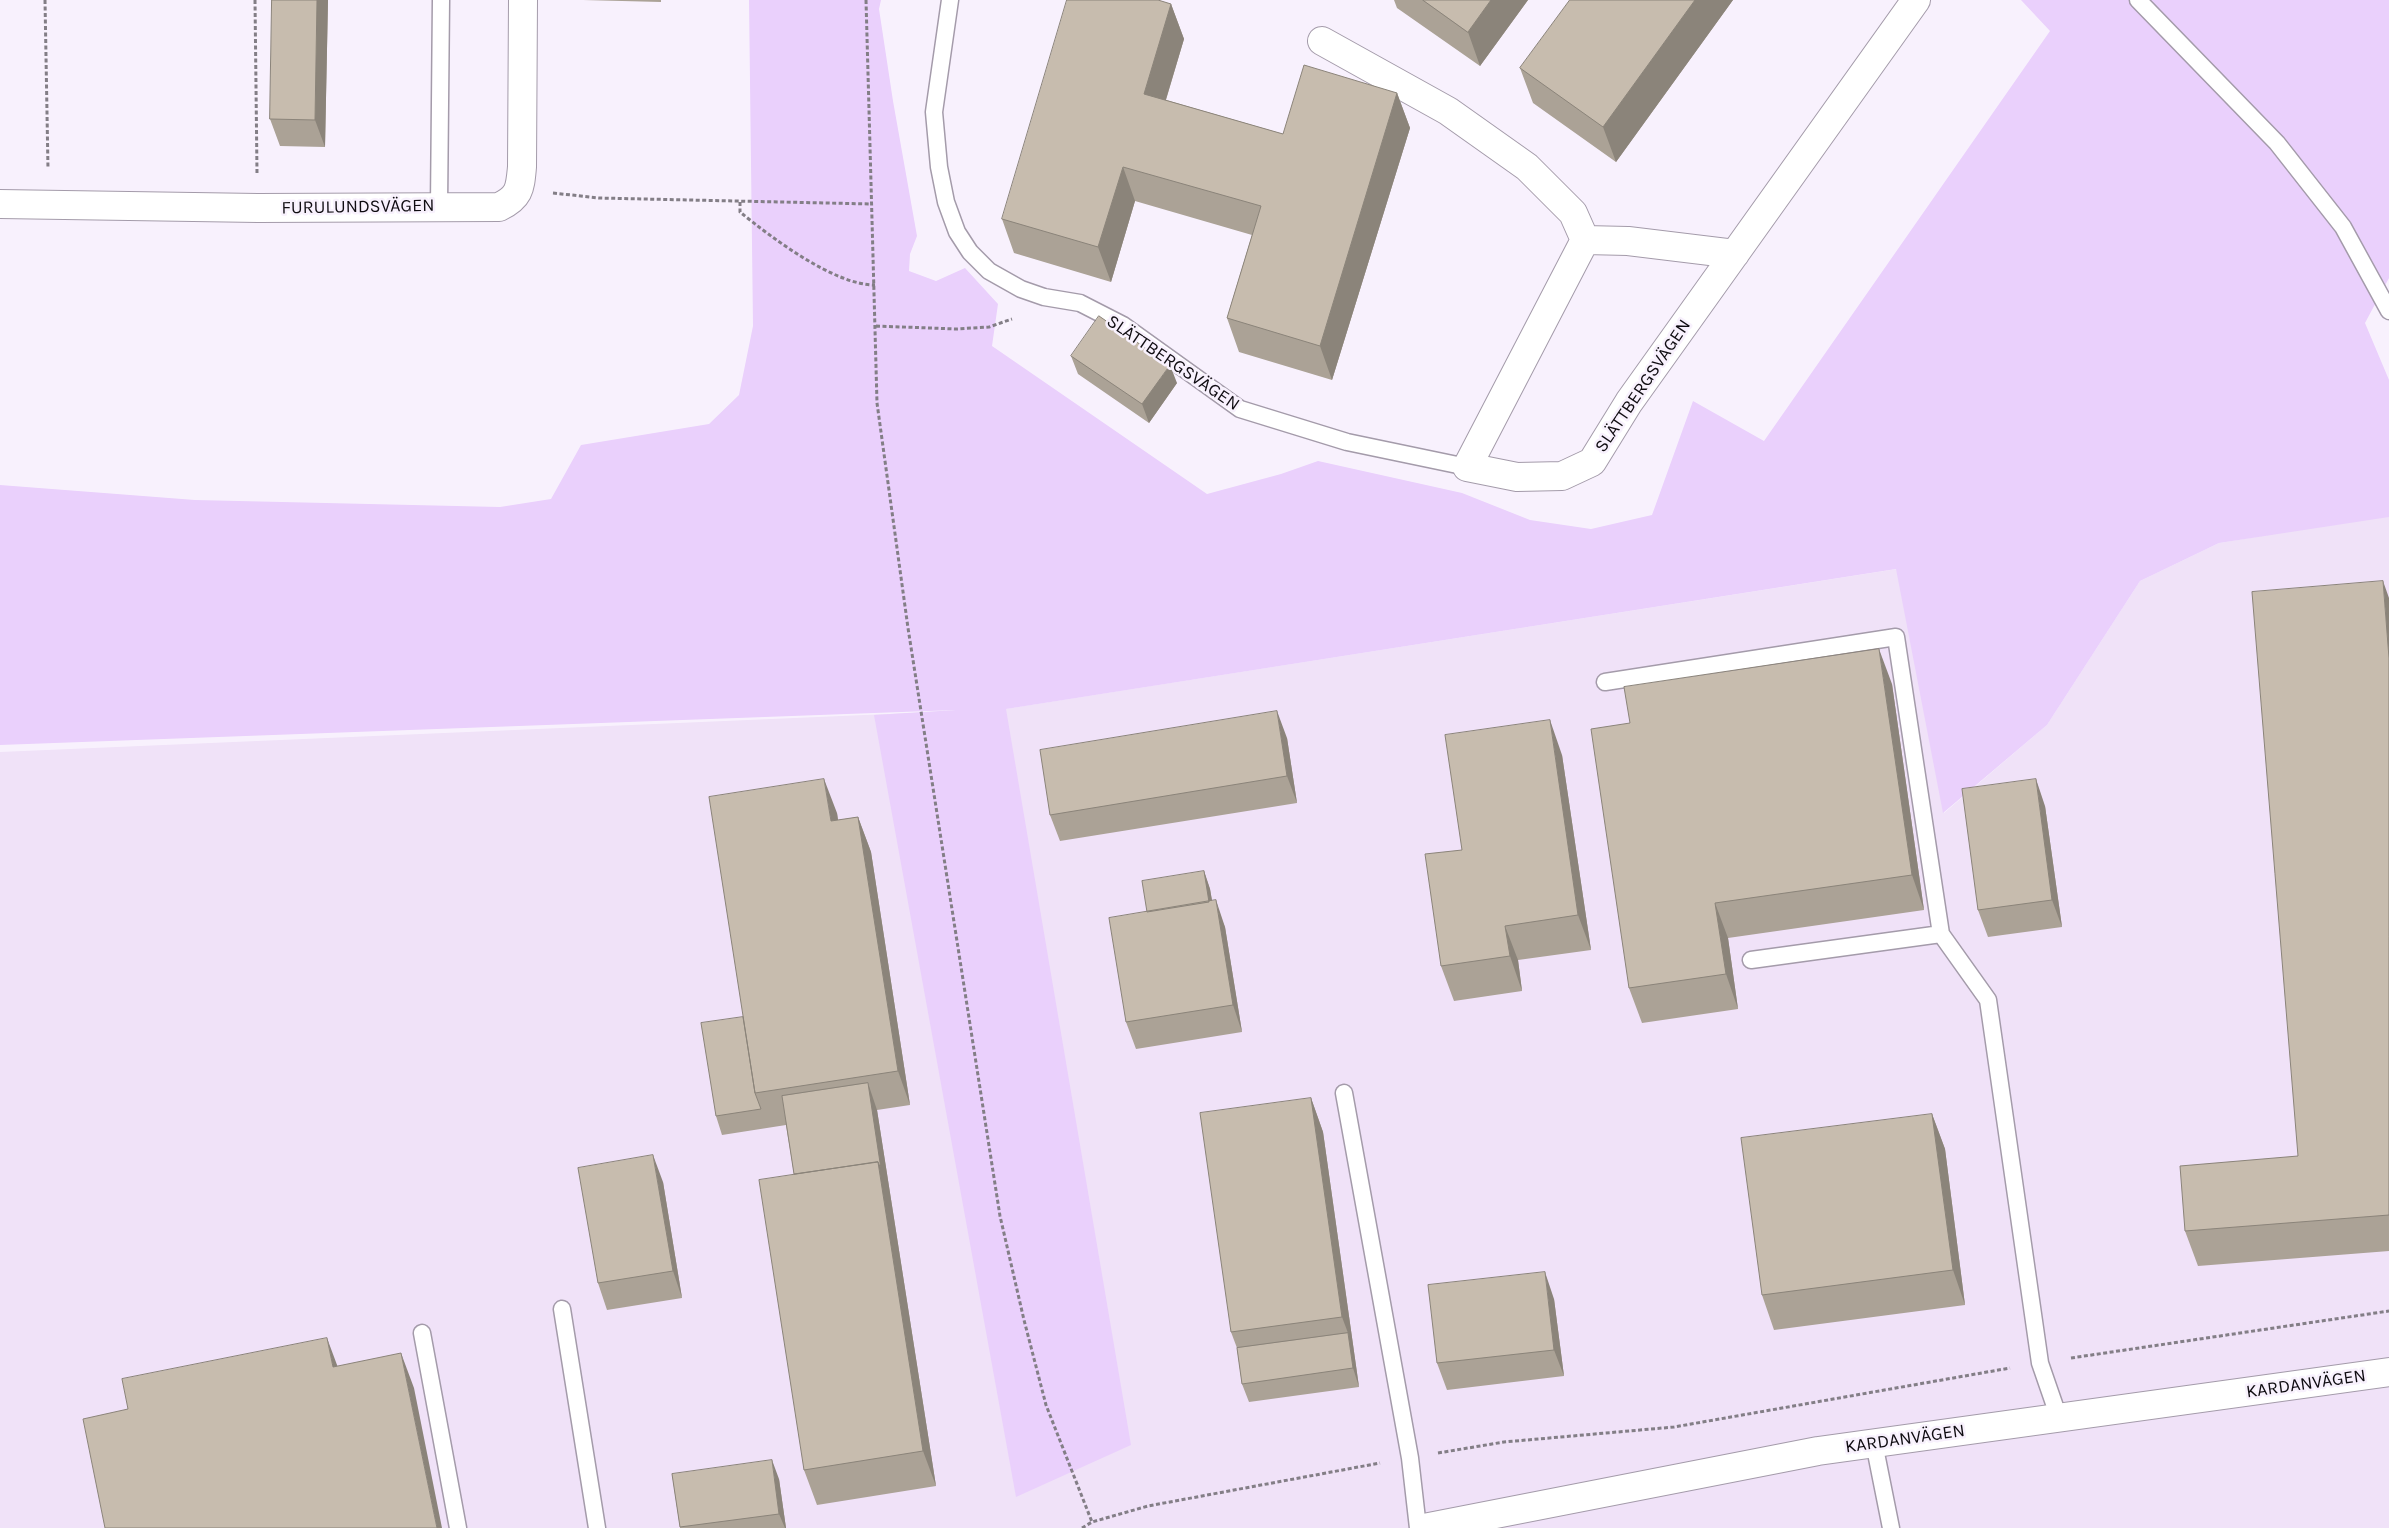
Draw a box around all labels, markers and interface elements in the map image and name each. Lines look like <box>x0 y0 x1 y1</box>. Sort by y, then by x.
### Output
street label: FURULUNDSVÄGEN <box>281 195 435 219</box>
street label: SLÄTTBERGSVÄGEN <box>1102 311 1244 415</box>
street label: SLÄTTBERGSVÄGEN <box>1591 315 1695 457</box>
street label: KARDANVÄGEN <box>2245 1365 2367 1403</box>
street label: KARDANVÄGEN <box>1844 1420 1966 1458</box>

